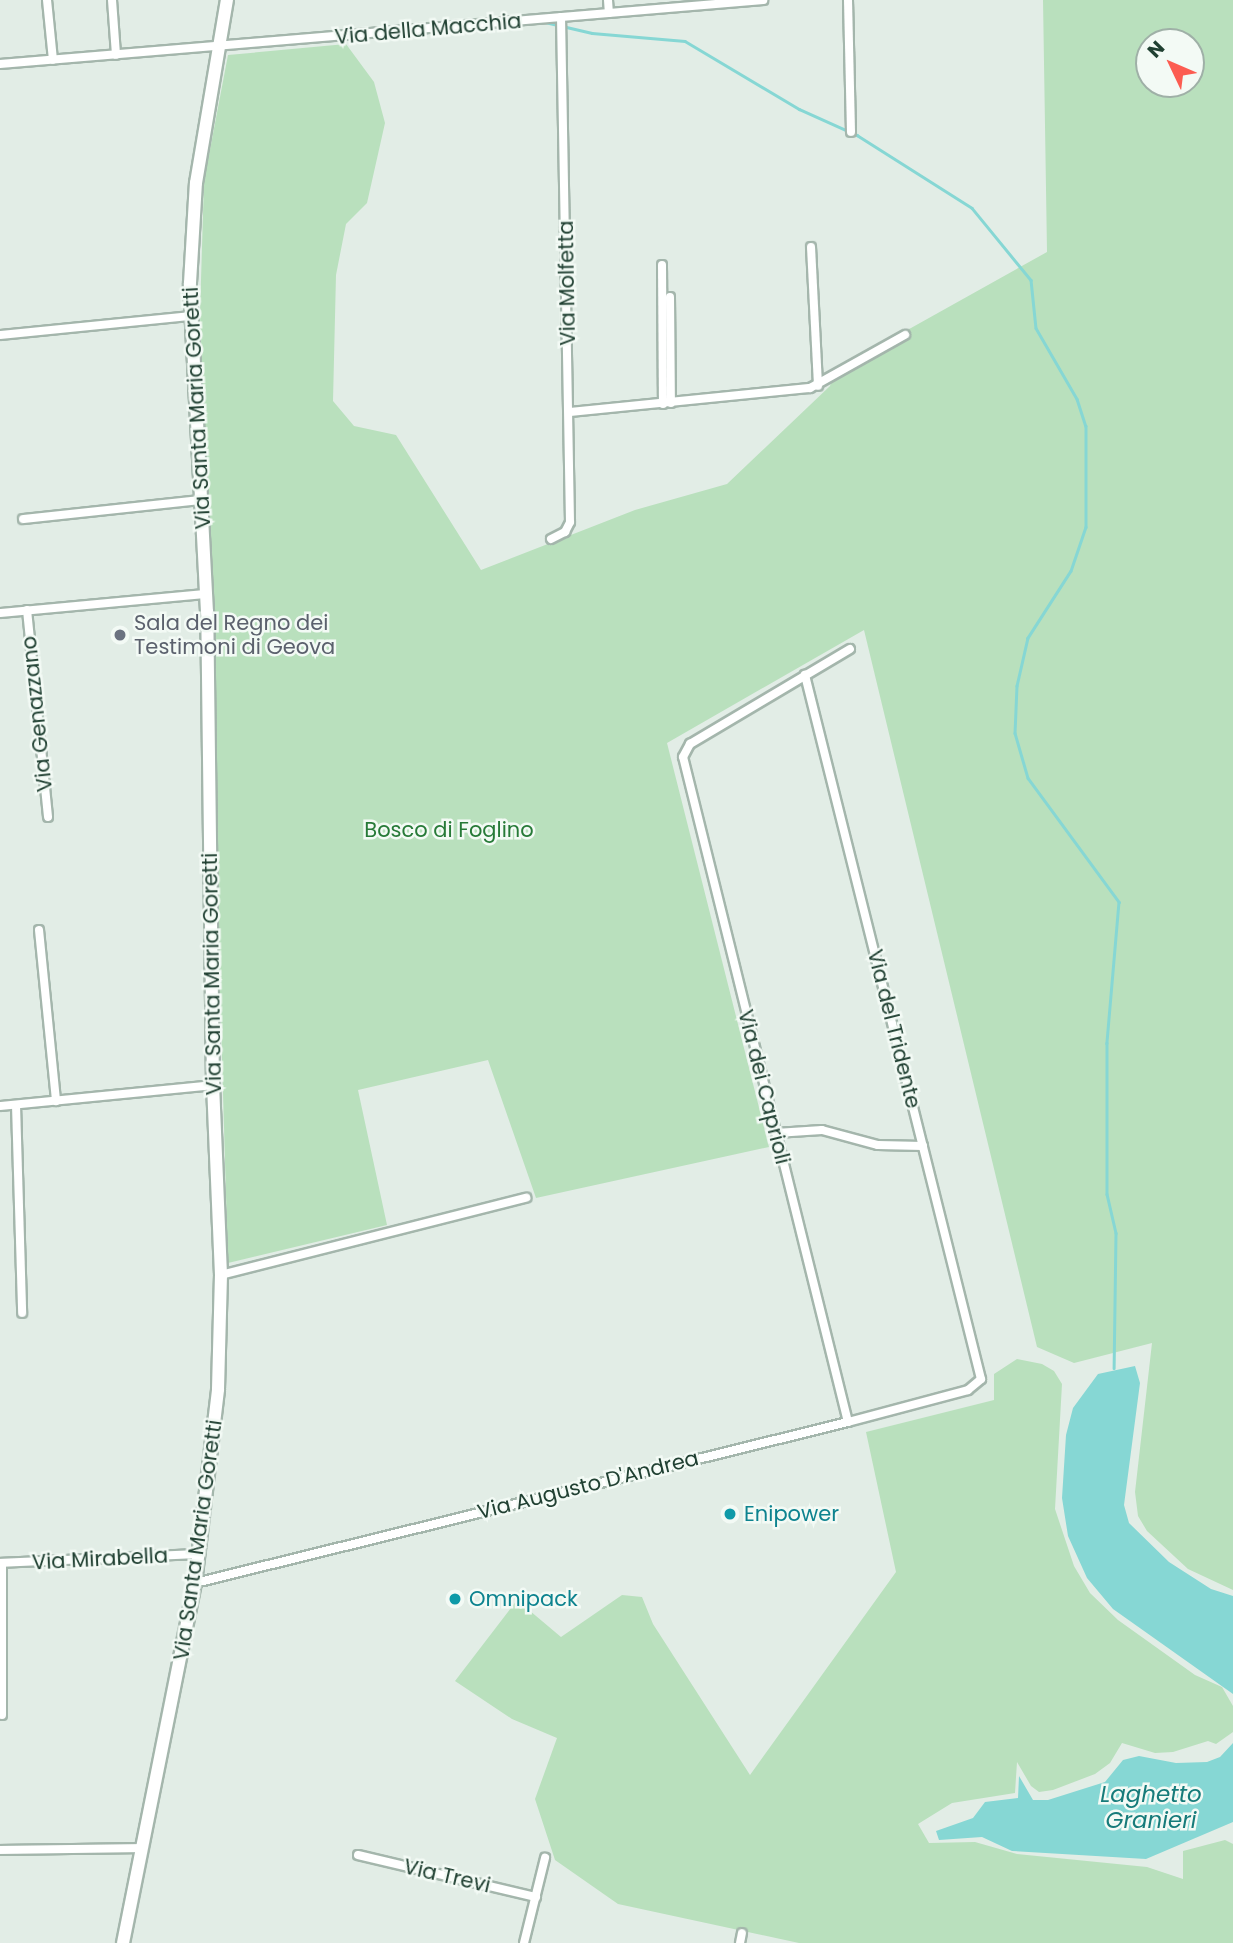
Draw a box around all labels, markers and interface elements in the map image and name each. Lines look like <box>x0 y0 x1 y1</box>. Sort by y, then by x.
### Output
street label: Via della Macchia <box>334 8 522 50</box>
north arrow <box>1135 28 1205 98</box>
text: N <box>1141 35 1171 64</box>
street label: Via Molfetta <box>553 220 581 346</box>
street label: Via Santa Maria Goretti <box>178 286 216 530</box>
place label: Sala del Regno dei Testimoni di Geova <box>134 610 335 660</box>
marker: Sala del Regno dei Testimoni di Geova <box>112 627 128 643</box>
street label: Via Genazzano <box>16 635 58 793</box>
park label: Bosco di Foglino <box>364 817 534 843</box>
street label: Via Santa Maria Goretti <box>197 852 227 1096</box>
street label: Via del Tridente <box>862 947 926 1111</box>
street label: Via dei Caprioli <box>733 1007 795 1167</box>
street label: Via Santa Maria Goretti <box>169 1418 227 1662</box>
street label: Via Augusto D'Andrea <box>475 1445 701 1525</box>
place label: Enipower <box>744 1501 839 1527</box>
marker: Enipower <box>722 1506 738 1522</box>
street label: Via Mirabella <box>31 1543 169 1575</box>
place label: Omnipack <box>469 1586 578 1612</box>
marker: Omnipack <box>447 1591 463 1607</box>
water label: Laghetto Granieri <box>1100 1780 1202 1834</box>
street label: Via Trevi <box>401 1854 493 1898</box>

